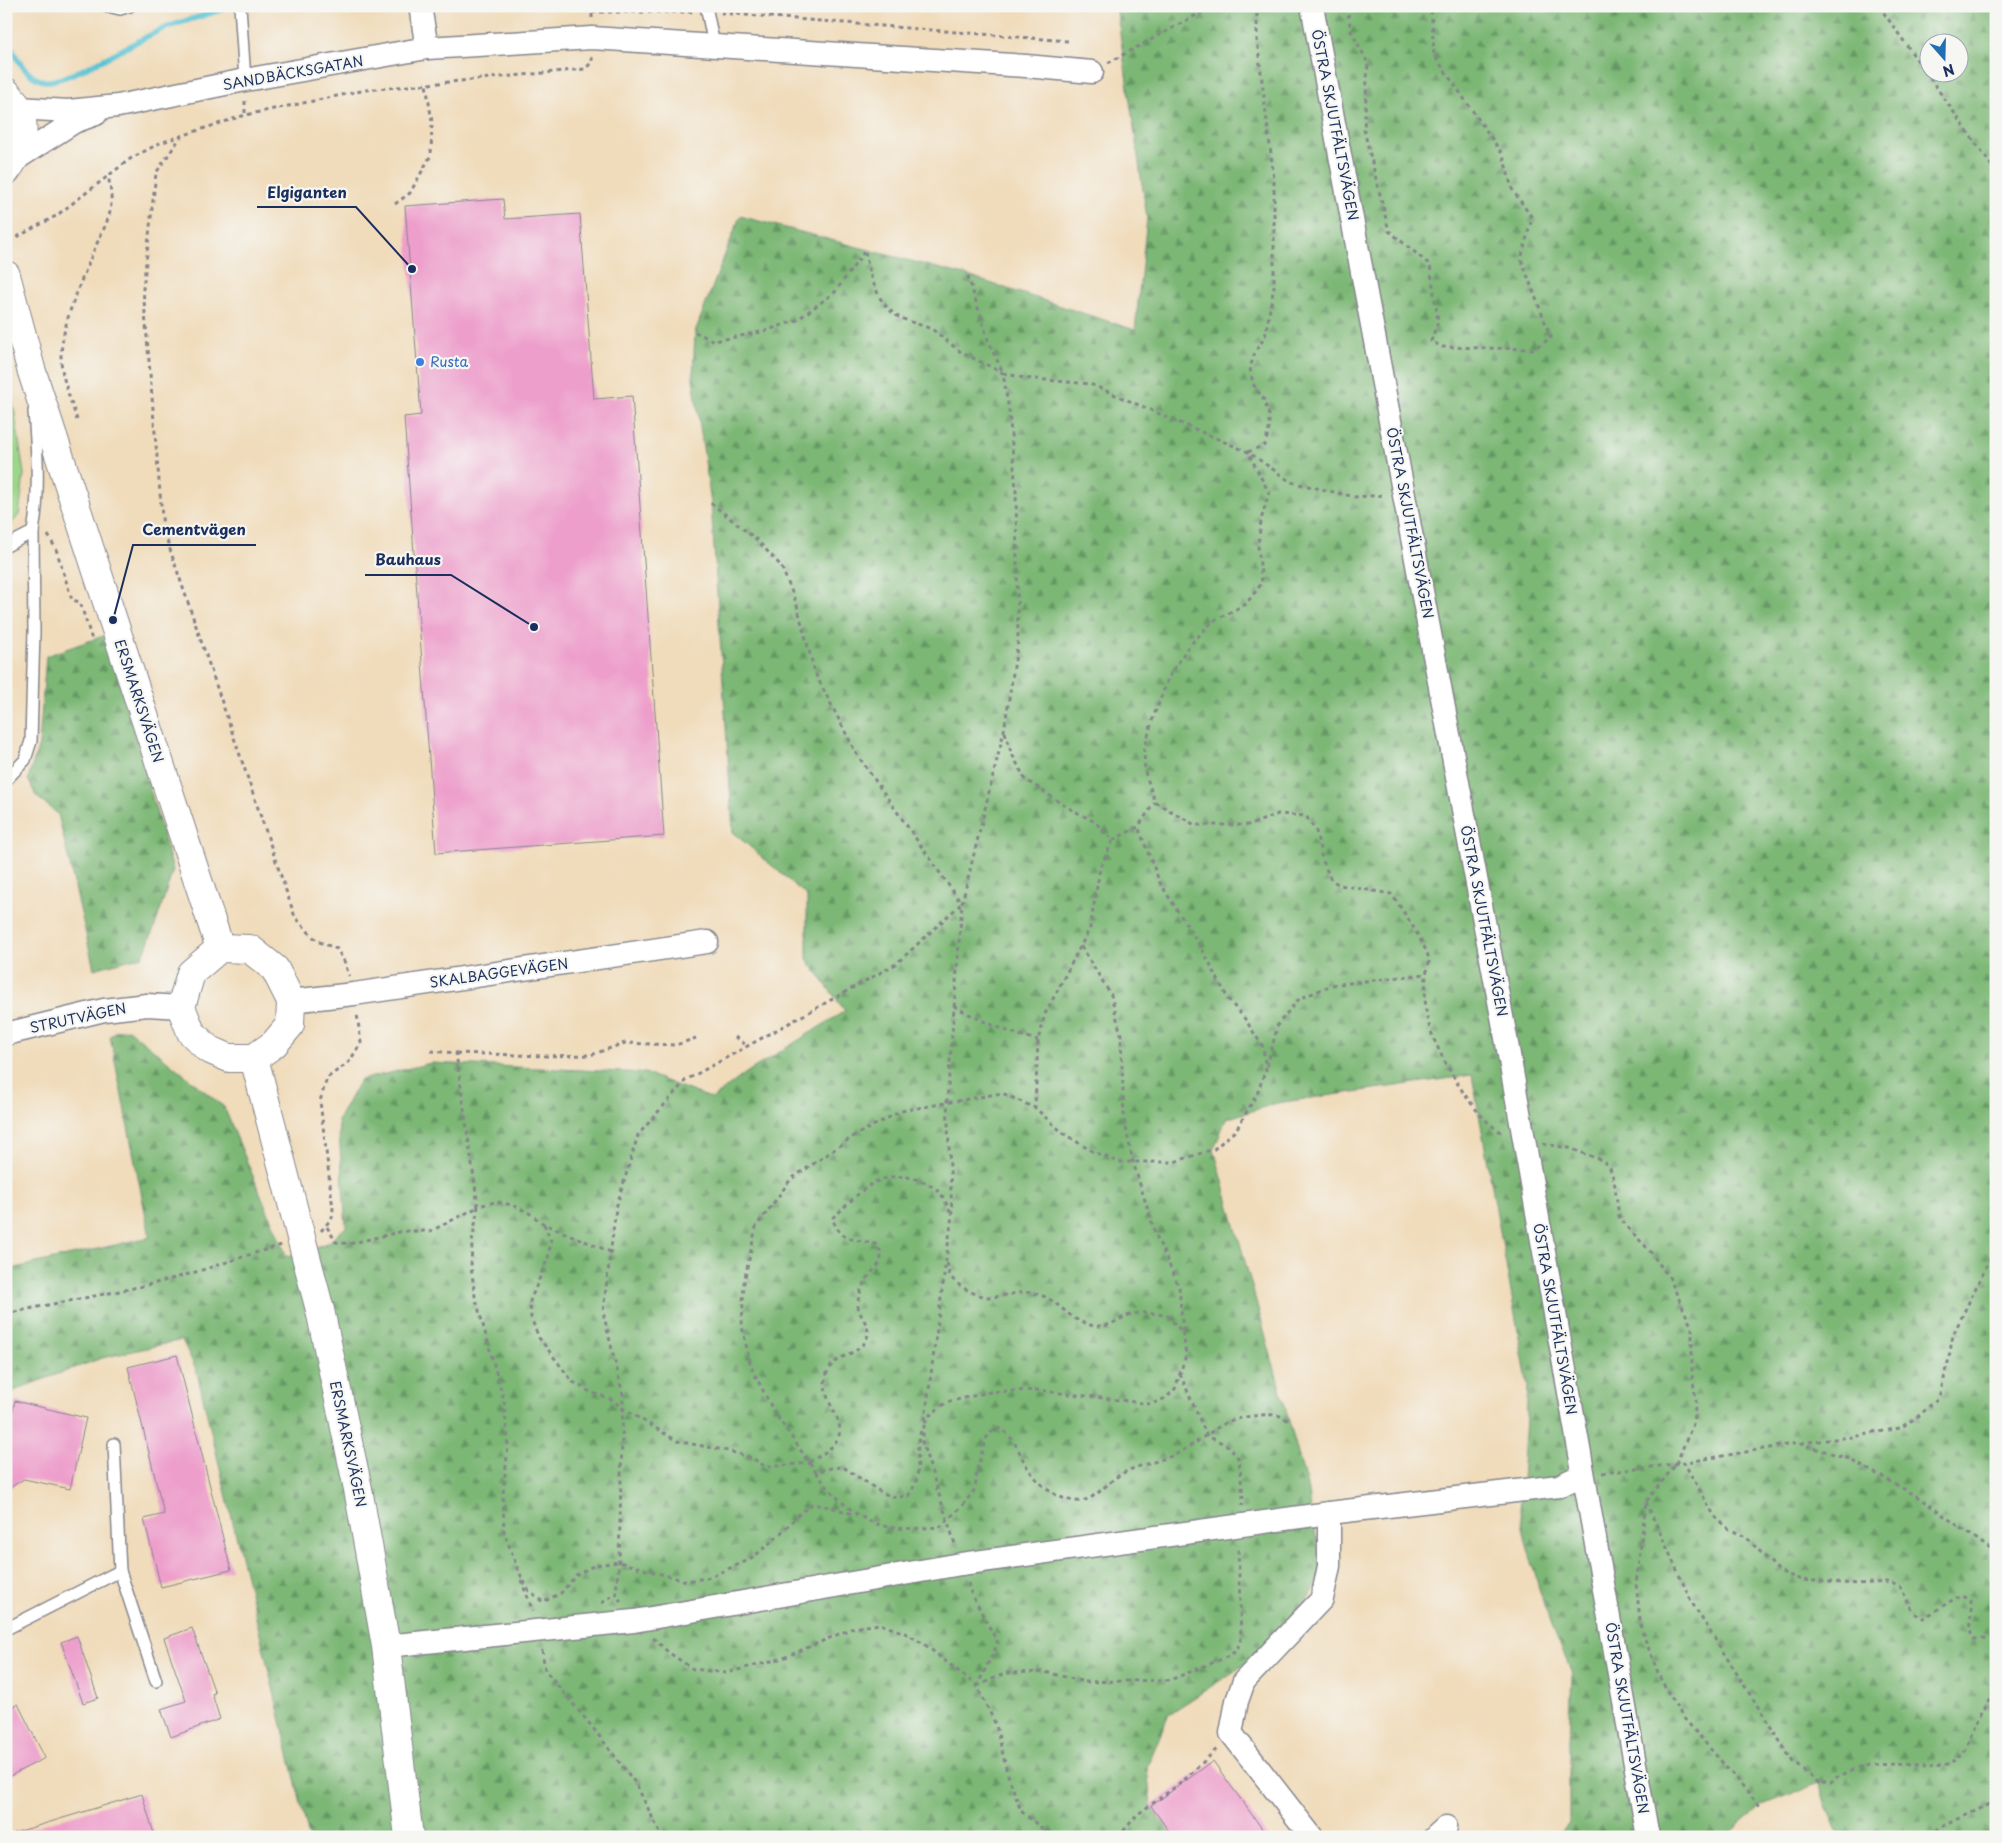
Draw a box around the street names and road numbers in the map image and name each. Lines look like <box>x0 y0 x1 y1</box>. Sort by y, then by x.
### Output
street label: ÖSTRA SKJUTFÄLTSVÄGEN <box>1307 28 1364 222</box>
street label: SANDBÄCKSGATAN <box>221 50 365 95</box>
street label: ÖSTRA SKJUTFÄLTSVÄGEN <box>1382 426 1439 620</box>
street label: ERSMARKSVÄGEN <box>110 636 169 765</box>
street label: ÖSTRA SKJUTFÄLTSVÄGEN <box>1456 824 1513 1018</box>
street label: SKALBAGGEVÄGEN <box>428 952 569 993</box>
street label: STRUTVÄGEN <box>28 997 128 1038</box>
street label: ÖSTRA SKJUTFÄLTSVÄGEN <box>1528 1221 1583 1416</box>
street label: ERSMARKSVÄGEN <box>325 1379 372 1509</box>
street label: ÖSTRA SKJUTFÄLTSVÄGEN <box>1600 1620 1655 1815</box>

